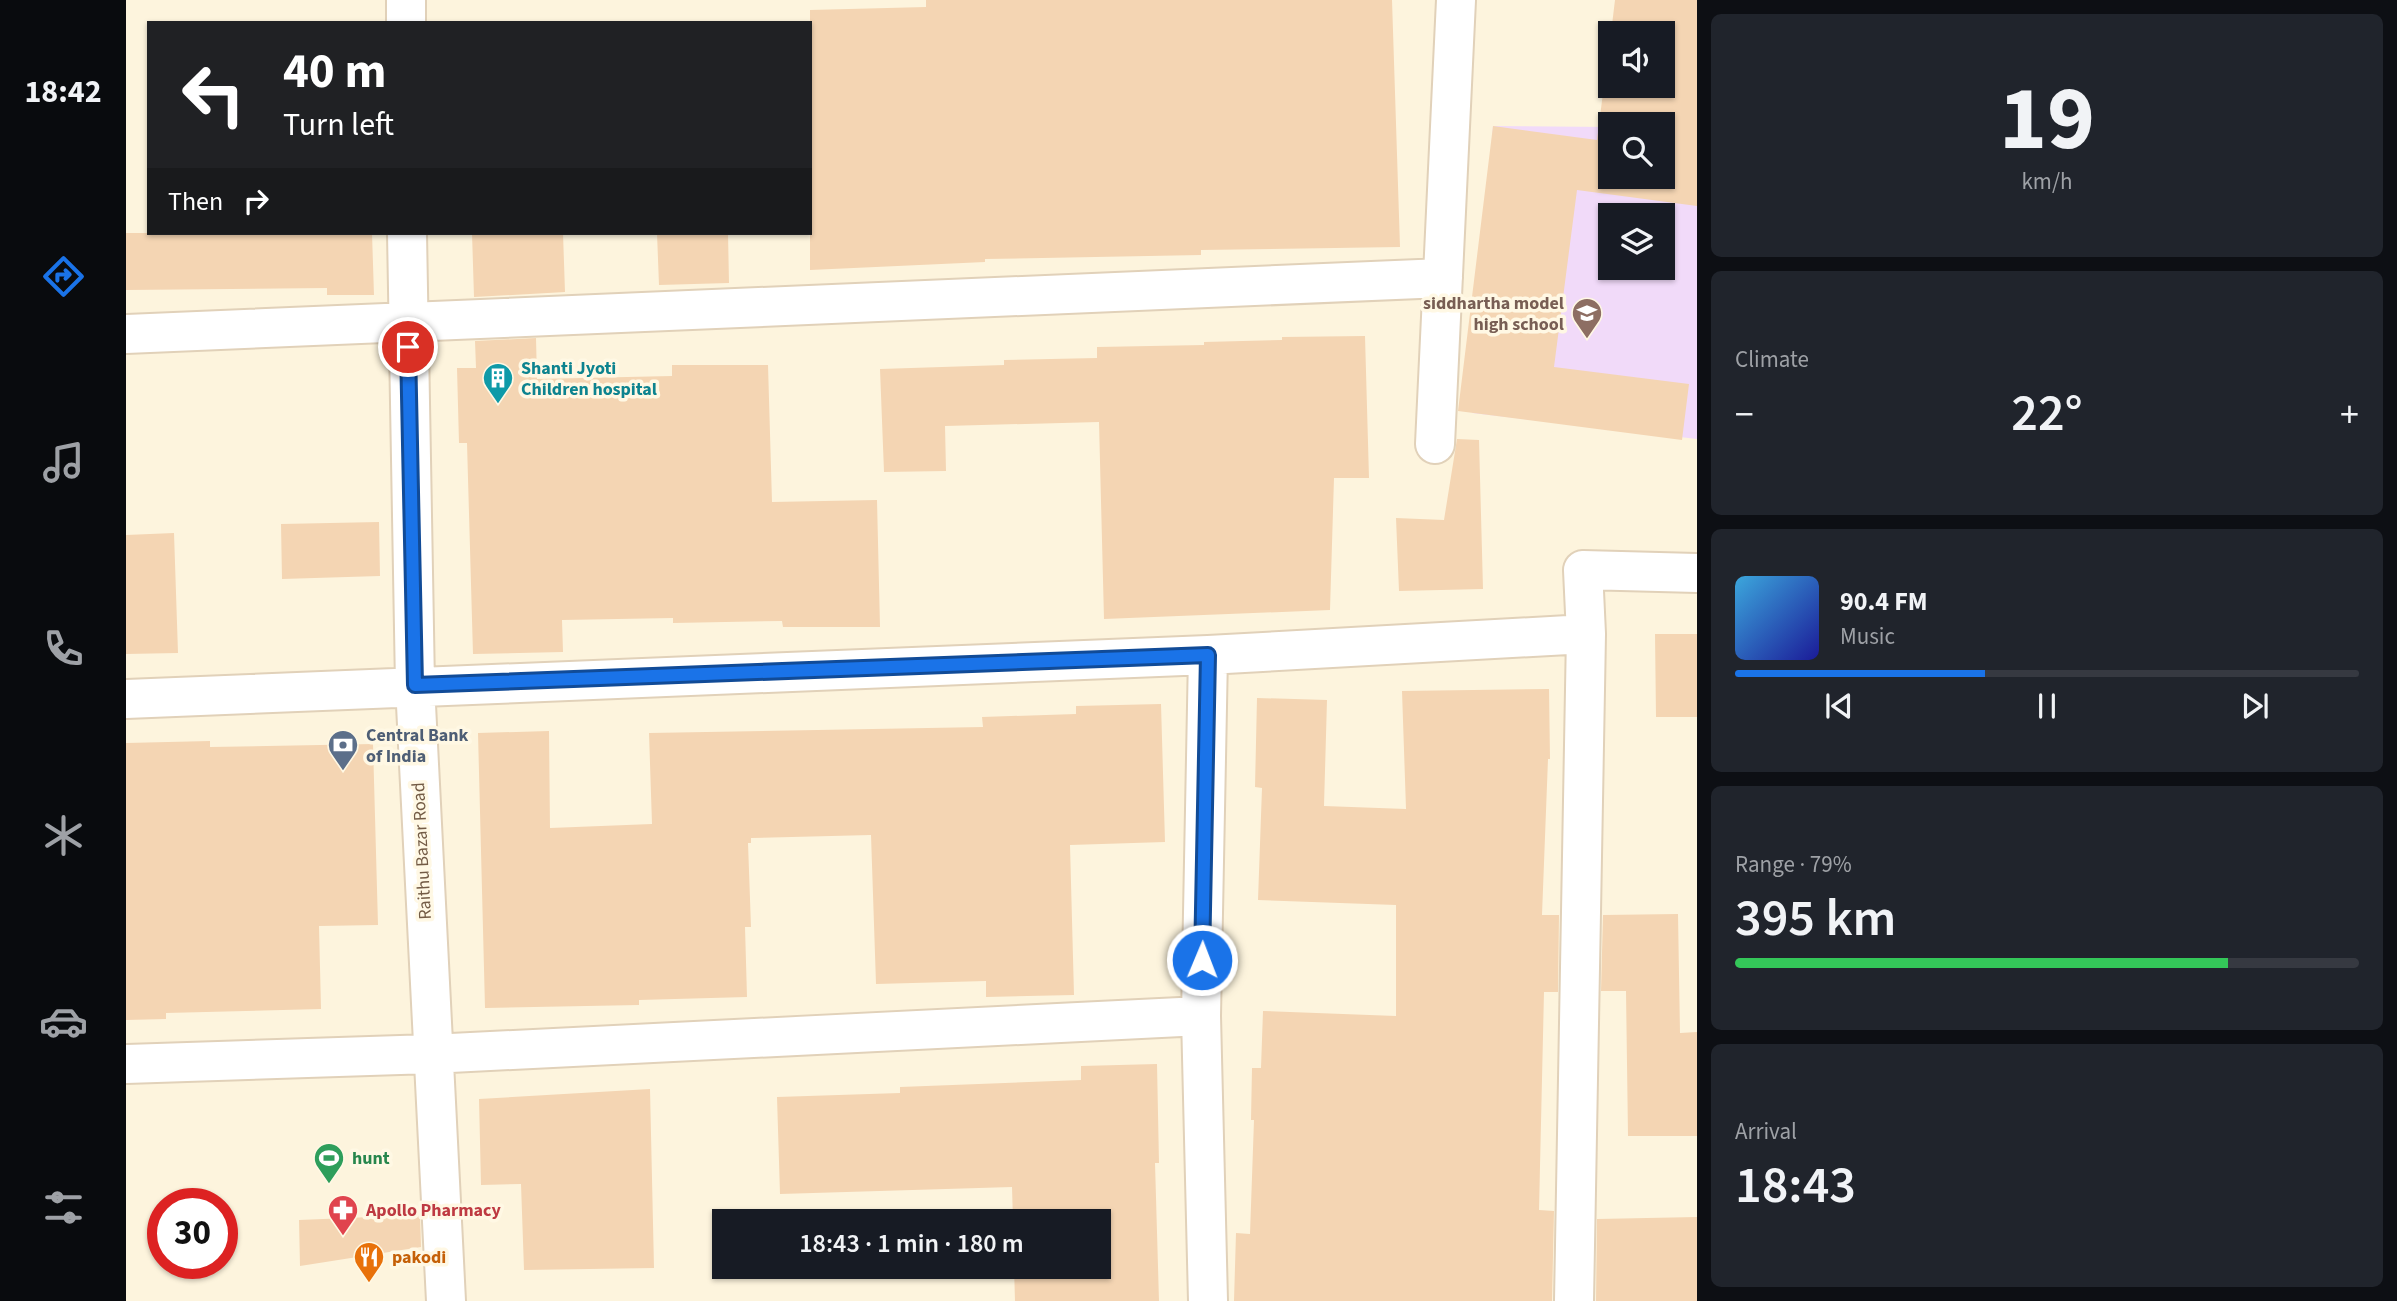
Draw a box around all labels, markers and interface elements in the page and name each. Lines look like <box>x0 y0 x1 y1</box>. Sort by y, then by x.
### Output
map controls <box>1598 21 1675 280</box>
button: sound <box>1598 21 1675 98</box>
text: 40 m <box>283 37 387 107</box>
icon: left <box>168 49 259 140</box>
text: 19 <box>1999 55 2095 184</box>
text: 18:42 <box>24 69 102 115</box>
text: Turn left <box>283 102 394 148</box>
button: search <box>1598 112 1675 189</box>
text: km/h <box>2021 165 2073 198</box>
icon: right <box>237 182 275 220</box>
text: Then <box>168 183 223 220</box>
button: layers <box>1598 203 1675 280</box>
icon: directions <box>39 252 88 301</box>
place label: siddhartha model high school <box>1423 291 1564 337</box>
school or university icon: siddhartha model high school <box>1570 296 1604 340</box>
pin <box>378 317 438 377</box>
icon: arrive <box>389 328 427 366</box>
text: Climate <box>1735 343 1809 376</box>
place label: Shanti Jyoti Children hospital <box>521 356 657 402</box>
building icon: Shanti Jyoti Children hospital <box>481 361 515 405</box>
text: 22° <box>2011 377 2083 451</box>
text: − <box>1735 388 1754 442</box>
text: + <box>2340 388 2359 442</box>
icon: music <box>39 438 88 487</box>
text: 90.4 FM <box>1840 583 1928 620</box>
text: Music <box>1840 620 1895 653</box>
icon: phone <box>39 624 88 673</box>
icon: previous <box>1820 687 1858 725</box>
icon: pause <box>2028 687 2066 725</box>
icon: next <box>2236 687 2274 725</box>
place label: Central Bank of India <box>366 723 469 769</box>
bank icon: Central Bank of India <box>326 728 360 772</box>
street label: Raithu Bazar Road <box>406 782 438 920</box>
icon: climate <box>39 811 88 860</box>
text: Range · 79% <box>1735 848 1852 881</box>
text: 395 km <box>1735 882 1896 956</box>
position arrow <box>1165 923 1239 997</box>
icon: car <box>39 997 88 1046</box>
text: Arrival <box>1735 1115 1797 1148</box>
sports icon: hunt <box>312 1141 346 1185</box>
place label: hunt <box>352 1146 390 1171</box>
text: 18:43 <box>1735 1149 1856 1223</box>
icon: filters <box>39 1183 88 1232</box>
speed limit sign: 30 <box>147 1188 238 1279</box>
pharmacy icon: Apollo Pharmacy <box>326 1193 360 1237</box>
place label: Apollo Pharmacy <box>365 1198 502 1223</box>
text: 18:43 · 1 min · 180 m <box>799 1225 1024 1262</box>
restaurant icon: pakodi <box>352 1240 386 1284</box>
place label: pakodi <box>392 1245 446 1270</box>

